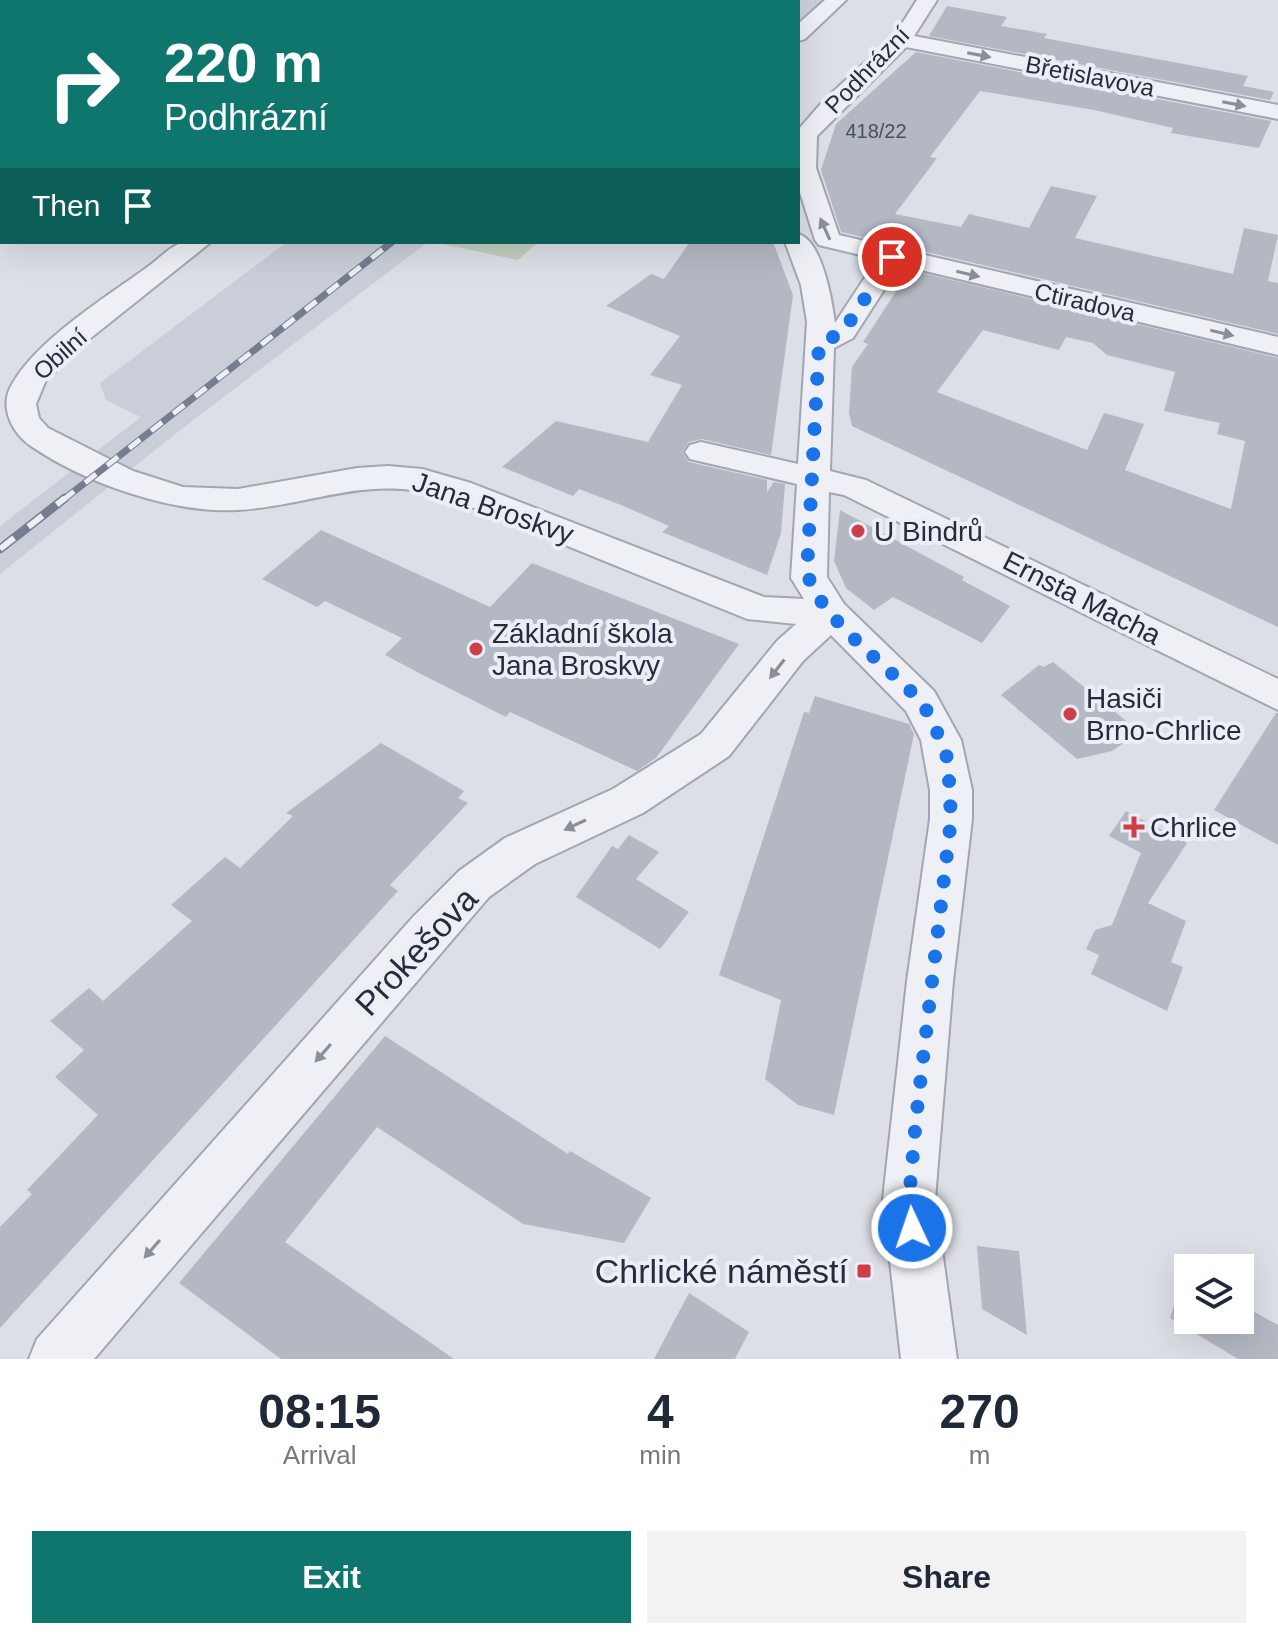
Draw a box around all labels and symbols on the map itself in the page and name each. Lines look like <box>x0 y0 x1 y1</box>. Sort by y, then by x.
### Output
street label: Podhrázní <box>819 21 915 119</box>
one-way arrow <box>967 49 992 61</box>
street label: Břetislavova <box>1023 50 1157 102</box>
one-way arrow <box>1222 98 1247 110</box>
house number: 418/22 <box>845 120 907 142</box>
one-way arrow <box>818 217 831 240</box>
pin <box>858 223 926 291</box>
one-way arrow <box>956 269 981 281</box>
street label: Ctiradova <box>1032 277 1139 327</box>
street label: Obilní <box>28 323 93 385</box>
one-way arrow <box>1209 327 1234 340</box>
street label: Jana Broskvy <box>408 466 578 550</box>
place label: U Bindrů <box>874 516 983 547</box>
marker: U Bindrů <box>849 522 867 540</box>
street label: Ernsta Macha <box>998 545 1166 651</box>
place label: Základní škola Jana Broskvy <box>492 618 673 681</box>
marker: Základní škola Jana Broskvy <box>467 640 485 658</box>
one-way arrow <box>769 659 785 679</box>
place label: Hasiči Brno-Chrlice <box>1086 683 1242 746</box>
marker: Hasiči Brno-Chrlice <box>1061 705 1079 723</box>
place label: Chrlice <box>1150 812 1237 843</box>
marker: Chrlice <box>1125 818 1143 836</box>
one-way arrow <box>563 819 587 832</box>
street label: Prokešova <box>347 879 485 1023</box>
one-way arrow <box>315 1043 332 1063</box>
position arrow <box>870 1186 954 1270</box>
one-way arrow <box>144 1239 161 1259</box>
place label: Chrlické náměstí <box>595 1252 849 1290</box>
marker: Chrlické náměstí <box>855 1262 873 1280</box>

